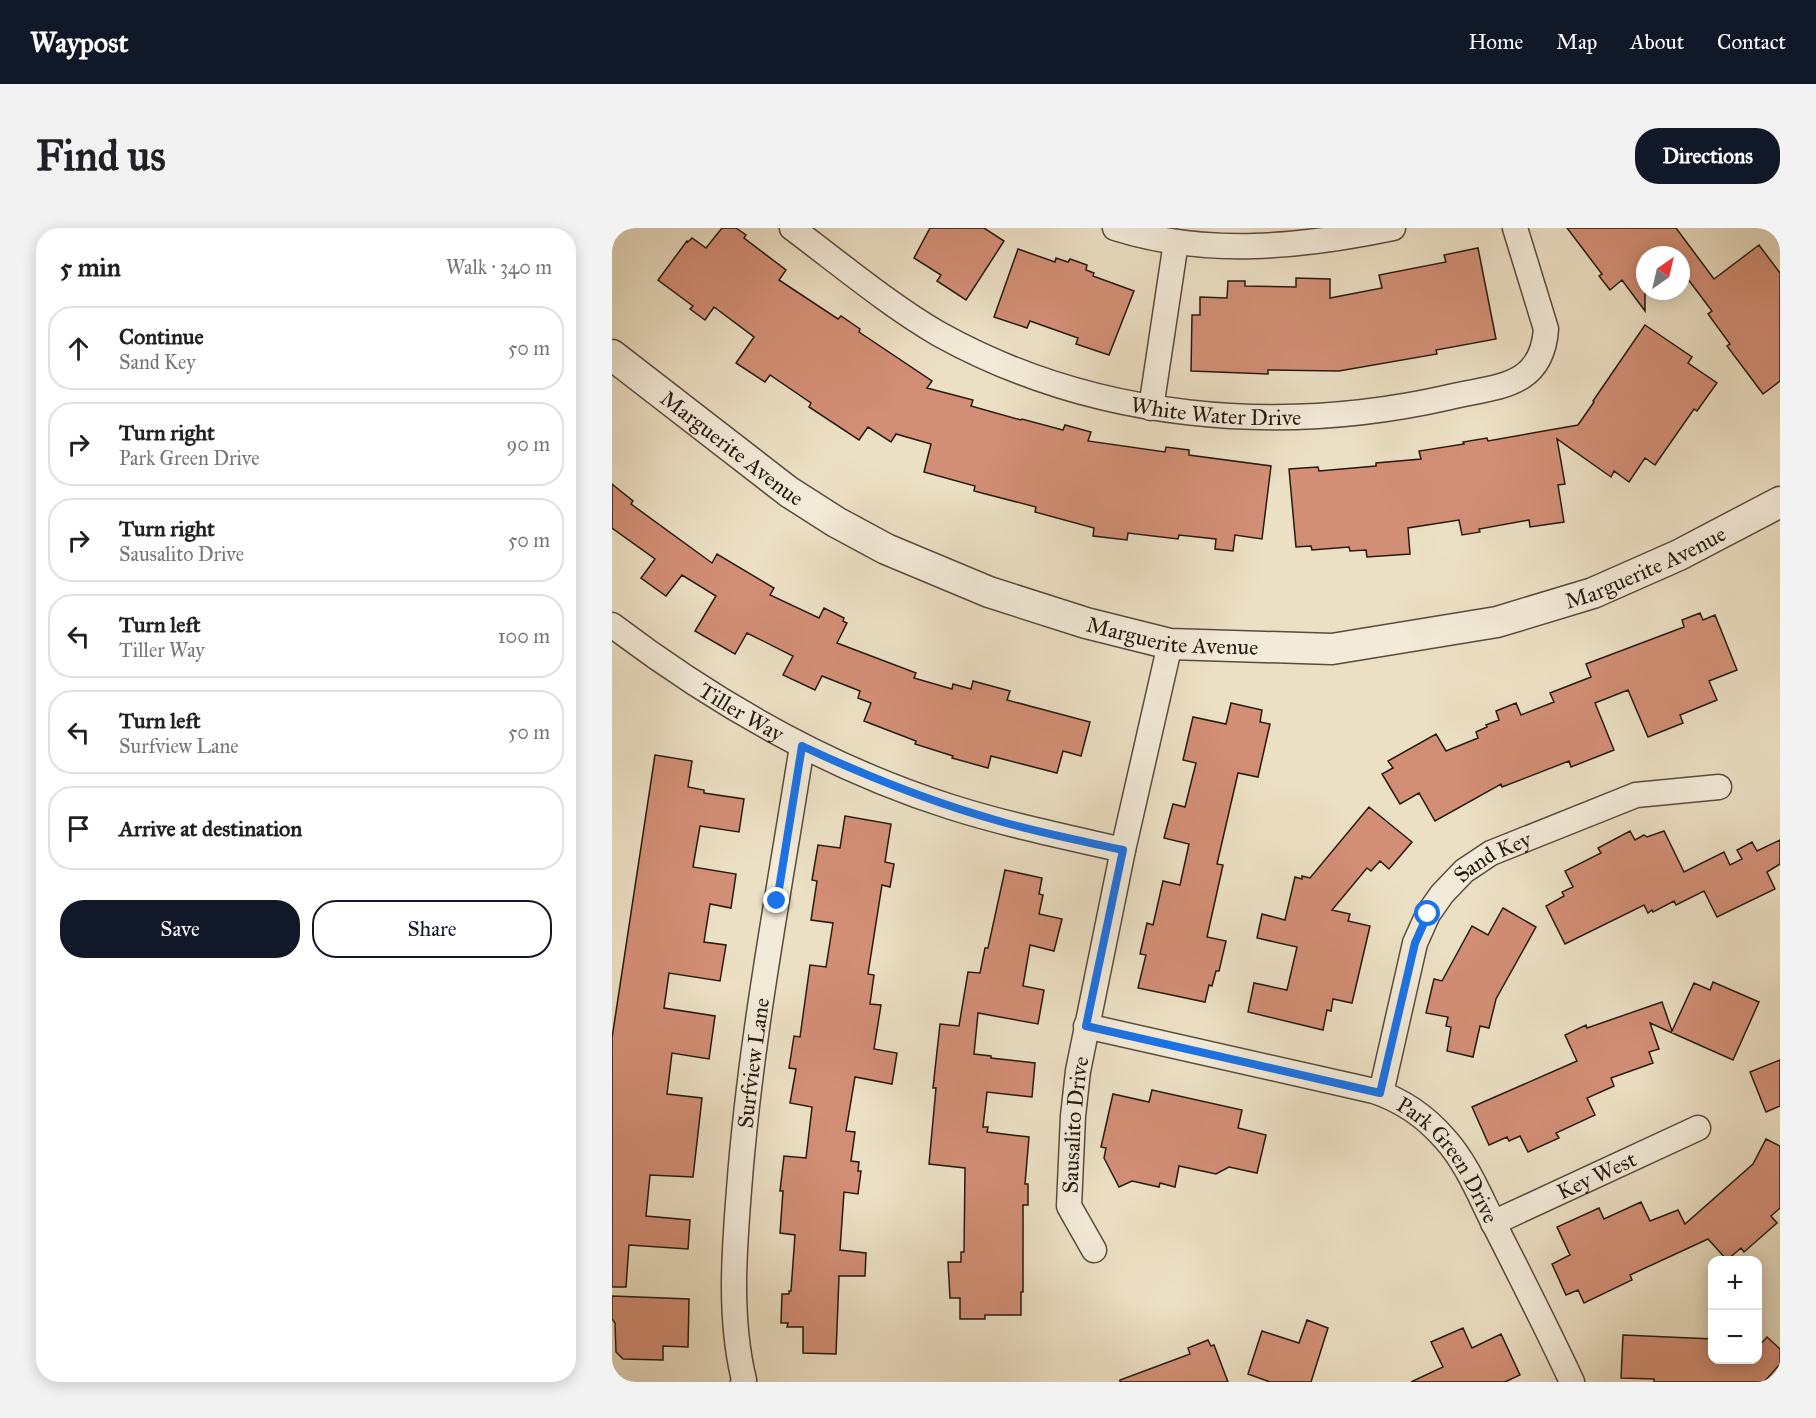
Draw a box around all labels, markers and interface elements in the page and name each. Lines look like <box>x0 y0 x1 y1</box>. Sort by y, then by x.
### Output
text: Waypost <box>30 25 128 60</box>
text: Home <box>1468 29 1523 55</box>
text: Map <box>1556 29 1597 55</box>
text: About <box>1630 29 1684 55</box>
text: Contact <box>1717 29 1786 55</box>
button: Directions <box>1635 128 1780 184</box>
text: Find us <box>36 130 166 182</box>
north arrow <box>1636 246 1690 300</box>
text: 5 min <box>60 251 121 283</box>
text: Walk · 340 m <box>446 255 552 279</box>
text: Continue <box>119 323 204 350</box>
icon: ahead <box>62 332 95 365</box>
text: 50 m <box>508 336 550 360</box>
text: Sand Key <box>119 350 196 374</box>
street label: Marguerite Avenue <box>655 385 809 512</box>
street label: White Water Drive <box>1129 391 1302 431</box>
text: Turn right <box>119 419 215 446</box>
icon: right <box>62 428 95 461</box>
text: 90 m <box>507 432 550 456</box>
text: Park Green Drive <box>119 446 259 470</box>
text: Turn right <box>119 515 215 542</box>
street label: Marguerite Avenue <box>1562 520 1730 615</box>
icon: right <box>62 524 95 557</box>
text: 50 m <box>508 528 550 552</box>
text: Sausalito Drive <box>119 542 244 566</box>
text: Turn left <box>119 611 201 638</box>
street label: Marguerite Avenue <box>1084 611 1259 661</box>
icon: left <box>62 620 95 653</box>
text: 100 m <box>498 624 550 648</box>
text: Tiller Way <box>119 638 205 662</box>
street label: Tiller Way <box>694 676 789 748</box>
text: Turn left <box>119 707 201 734</box>
icon: left <box>62 716 95 749</box>
text: 50 m <box>508 720 550 744</box>
text: Surfview Lane <box>119 734 239 758</box>
icon: arrive <box>62 812 95 845</box>
text: Arrive at destination <box>119 815 302 842</box>
street label: Sand Key <box>1448 825 1536 888</box>
route end <box>763 887 789 913</box>
button: Save <box>60 900 300 958</box>
button: Share <box>312 900 552 958</box>
route start <box>1414 900 1440 926</box>
street label: Surfview Lane <box>732 996 775 1130</box>
street label: Sausalito Drive <box>1057 1054 1095 1194</box>
street label: Park Green Drive <box>1392 1091 1504 1228</box>
street label: Key West <box>1553 1145 1641 1206</box>
map controls <box>1708 1256 1762 1364</box>
button: + <box>1708 1256 1762 1310</box>
button: − <box>1708 1310 1762 1364</box>

